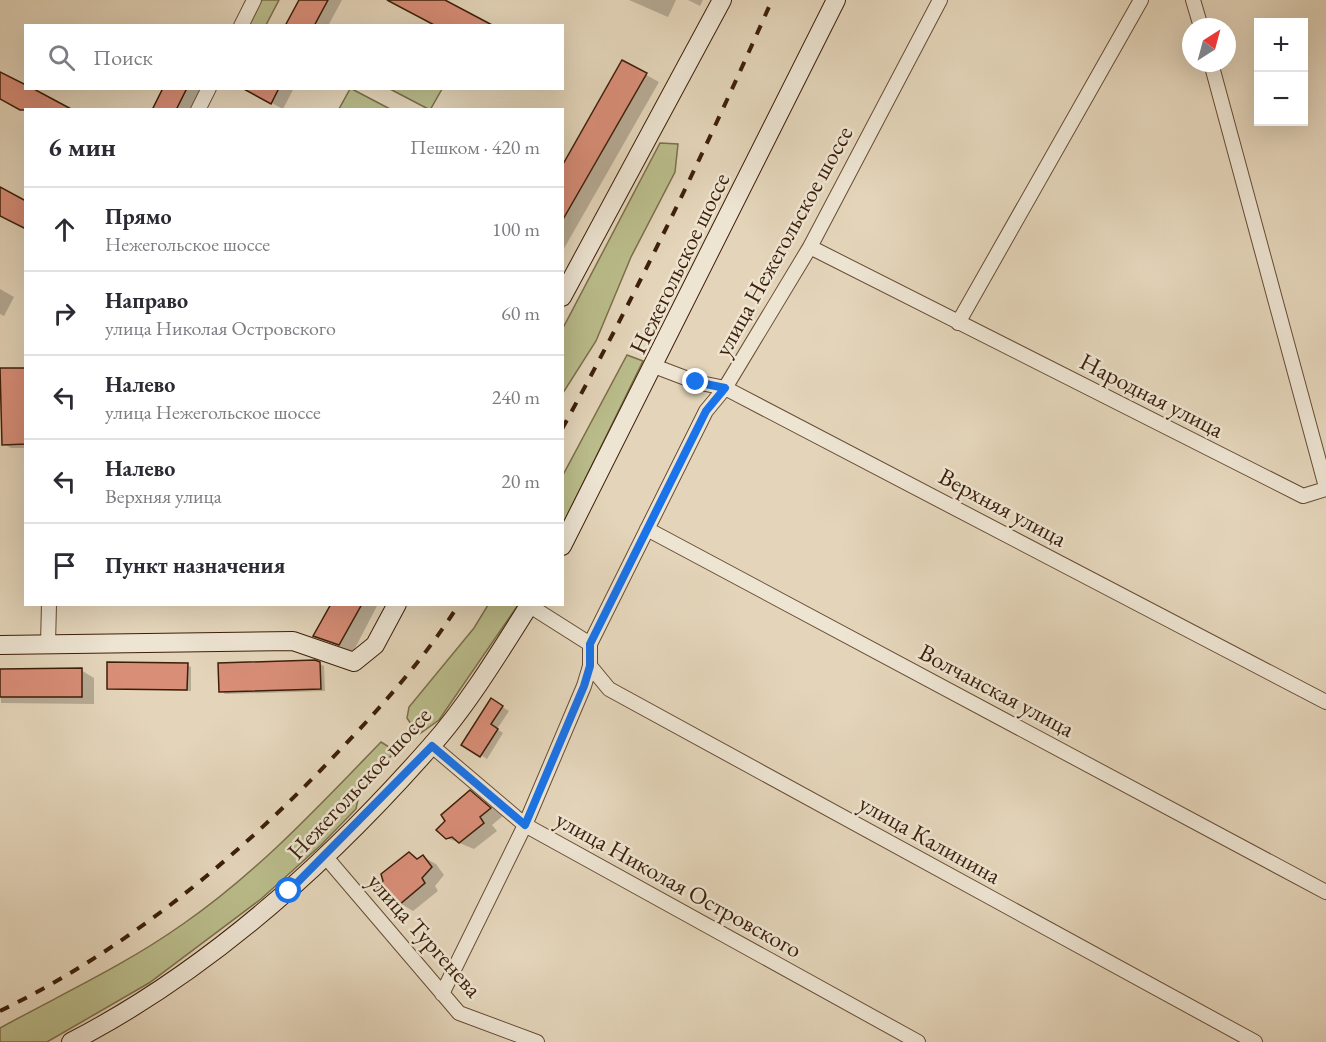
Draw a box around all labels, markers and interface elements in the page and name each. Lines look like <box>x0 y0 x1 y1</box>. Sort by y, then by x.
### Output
north arrow <box>1182 18 1236 72</box>
map controls <box>1254 18 1308 126</box>
button: + <box>1254 18 1308 72</box>
search box <box>24 24 564 90</box>
icon: search <box>45 41 78 74</box>
text: Поиск <box>93 43 153 72</box>
button: − <box>1254 72 1308 126</box>
street label: улица Нежегольское шоссе <box>707 120 859 362</box>
text: 6 мин <box>48 130 116 164</box>
text: Пешком · 420 m <box>410 134 540 160</box>
street label: Нежегольское шоссе <box>622 167 736 359</box>
text: Прямо <box>105 202 172 231</box>
icon: ahead <box>48 213 81 246</box>
text: 100 m <box>492 216 540 242</box>
text: Нежегольское шоссе <box>105 231 270 257</box>
text: Направо <box>105 286 188 315</box>
icon: right <box>48 297 81 330</box>
text: 60 m <box>501 300 540 326</box>
text: улица Николая Островского <box>105 315 336 341</box>
street label: Народная улица <box>1075 345 1229 445</box>
route end <box>682 368 708 394</box>
text: Налево <box>105 370 175 399</box>
icon: left <box>48 381 81 414</box>
text: 240 m <box>492 384 540 410</box>
text: улица Нежегольское шоссе <box>105 399 321 425</box>
text: Налево <box>105 454 175 483</box>
street label: Верхняя улица <box>934 460 1073 554</box>
icon: left <box>48 465 81 498</box>
text: 20 m <box>501 468 540 494</box>
text: Верхняя улица <box>105 483 222 509</box>
icon: arrive <box>48 549 81 582</box>
text: Пункт назначения <box>105 551 285 580</box>
street label: Волчанская улица <box>914 636 1080 744</box>
street label: Нежегольское шоссе <box>280 700 438 866</box>
street label: улица Калинина <box>853 787 1007 891</box>
street label: улица Николая Островского <box>550 803 808 965</box>
street label: улица Тургенева <box>361 866 489 1004</box>
route start <box>275 877 301 903</box>

